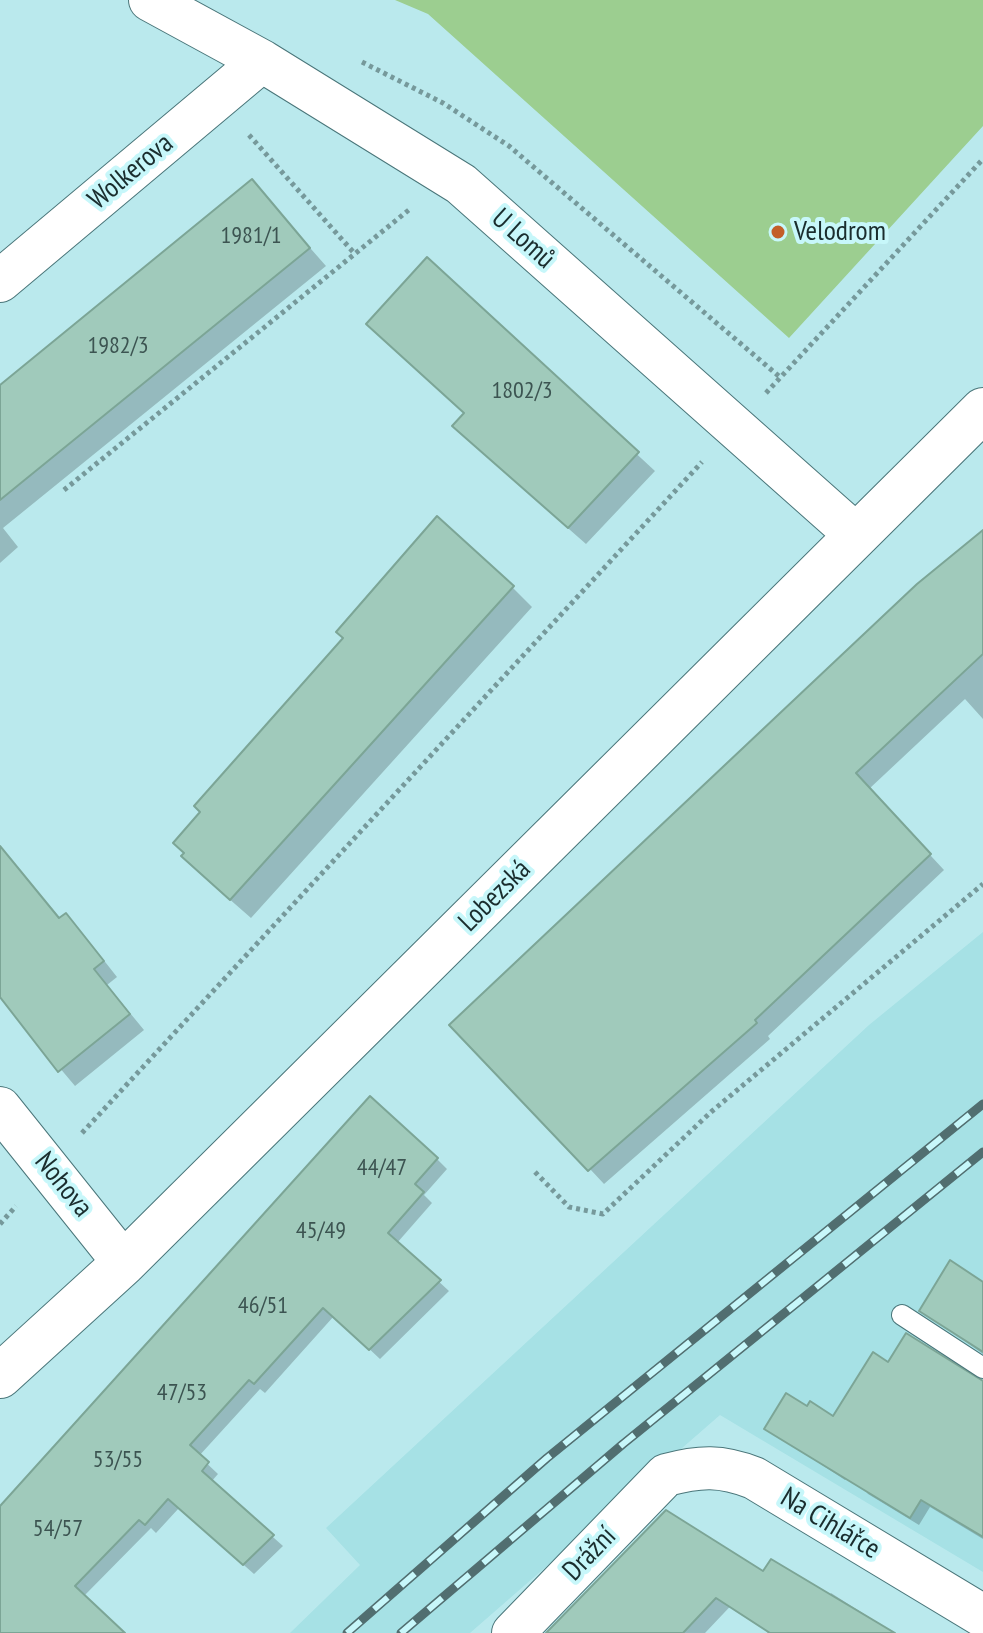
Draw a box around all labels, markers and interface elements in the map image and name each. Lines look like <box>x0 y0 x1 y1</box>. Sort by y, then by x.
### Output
street label: Wolkerova <box>82 127 180 217</box>
street label: U Lomů <box>484 202 562 276</box>
place label: Velodrom <box>794 215 886 249</box>
house number: 1981/1 <box>220 222 282 250</box>
marker: Velodrom <box>769 223 787 241</box>
house number: 1982/3 <box>87 332 149 360</box>
house number: 1802/3 <box>491 377 553 405</box>
street label: Lobezská <box>452 853 538 939</box>
street label: Nohova <box>27 1146 99 1224</box>
house number: 44/47 <box>357 1154 407 1182</box>
house number: 45/49 <box>296 1217 346 1245</box>
house number: 46/51 <box>238 1292 288 1320</box>
house number: 47/53 <box>157 1379 207 1407</box>
house number: 53/55 <box>93 1446 143 1474</box>
street label: Na Cihlářce <box>774 1481 886 1567</box>
house number: 54/57 <box>33 1515 83 1543</box>
street label: Drážní <box>556 1520 624 1588</box>

